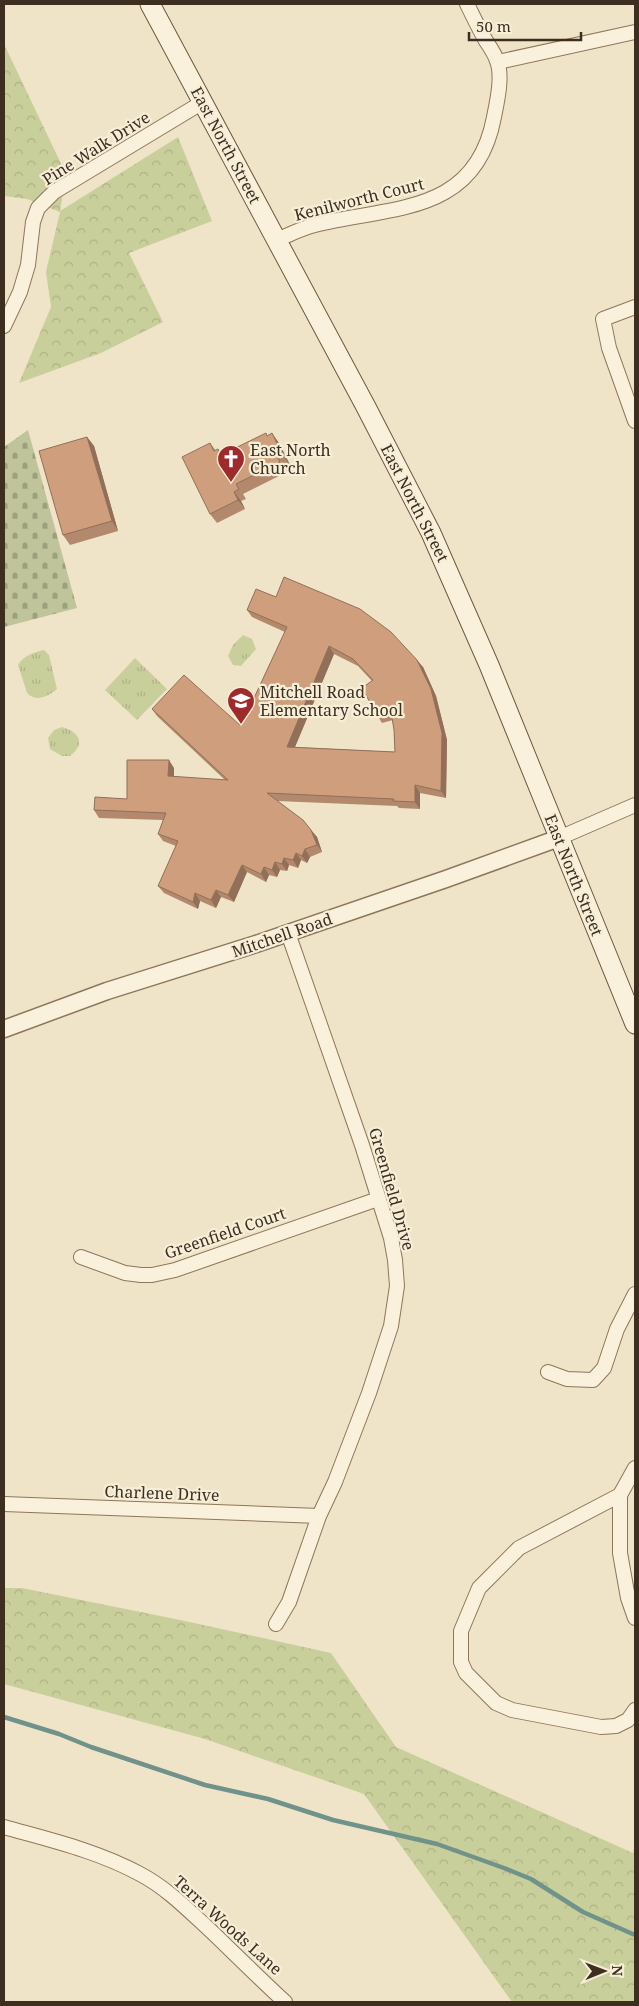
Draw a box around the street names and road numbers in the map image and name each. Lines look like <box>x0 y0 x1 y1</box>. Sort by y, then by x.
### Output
street label: East North Street <box>186 83 266 208</box>
street label: Pine Walk Drive <box>38 106 154 190</box>
street label: Kenilworth Court <box>292 172 426 226</box>
street label: East North Street <box>376 440 454 566</box>
street label: East North Street <box>540 811 609 940</box>
street label: Mitchell Road <box>229 907 335 962</box>
street label: Greenfield Drive <box>364 1125 420 1253</box>
street label: Greenfield Court <box>161 1202 289 1264</box>
street label: Charlene Drive <box>104 1480 220 1506</box>
street label: Terra Woods Lane <box>169 1870 287 1980</box>

